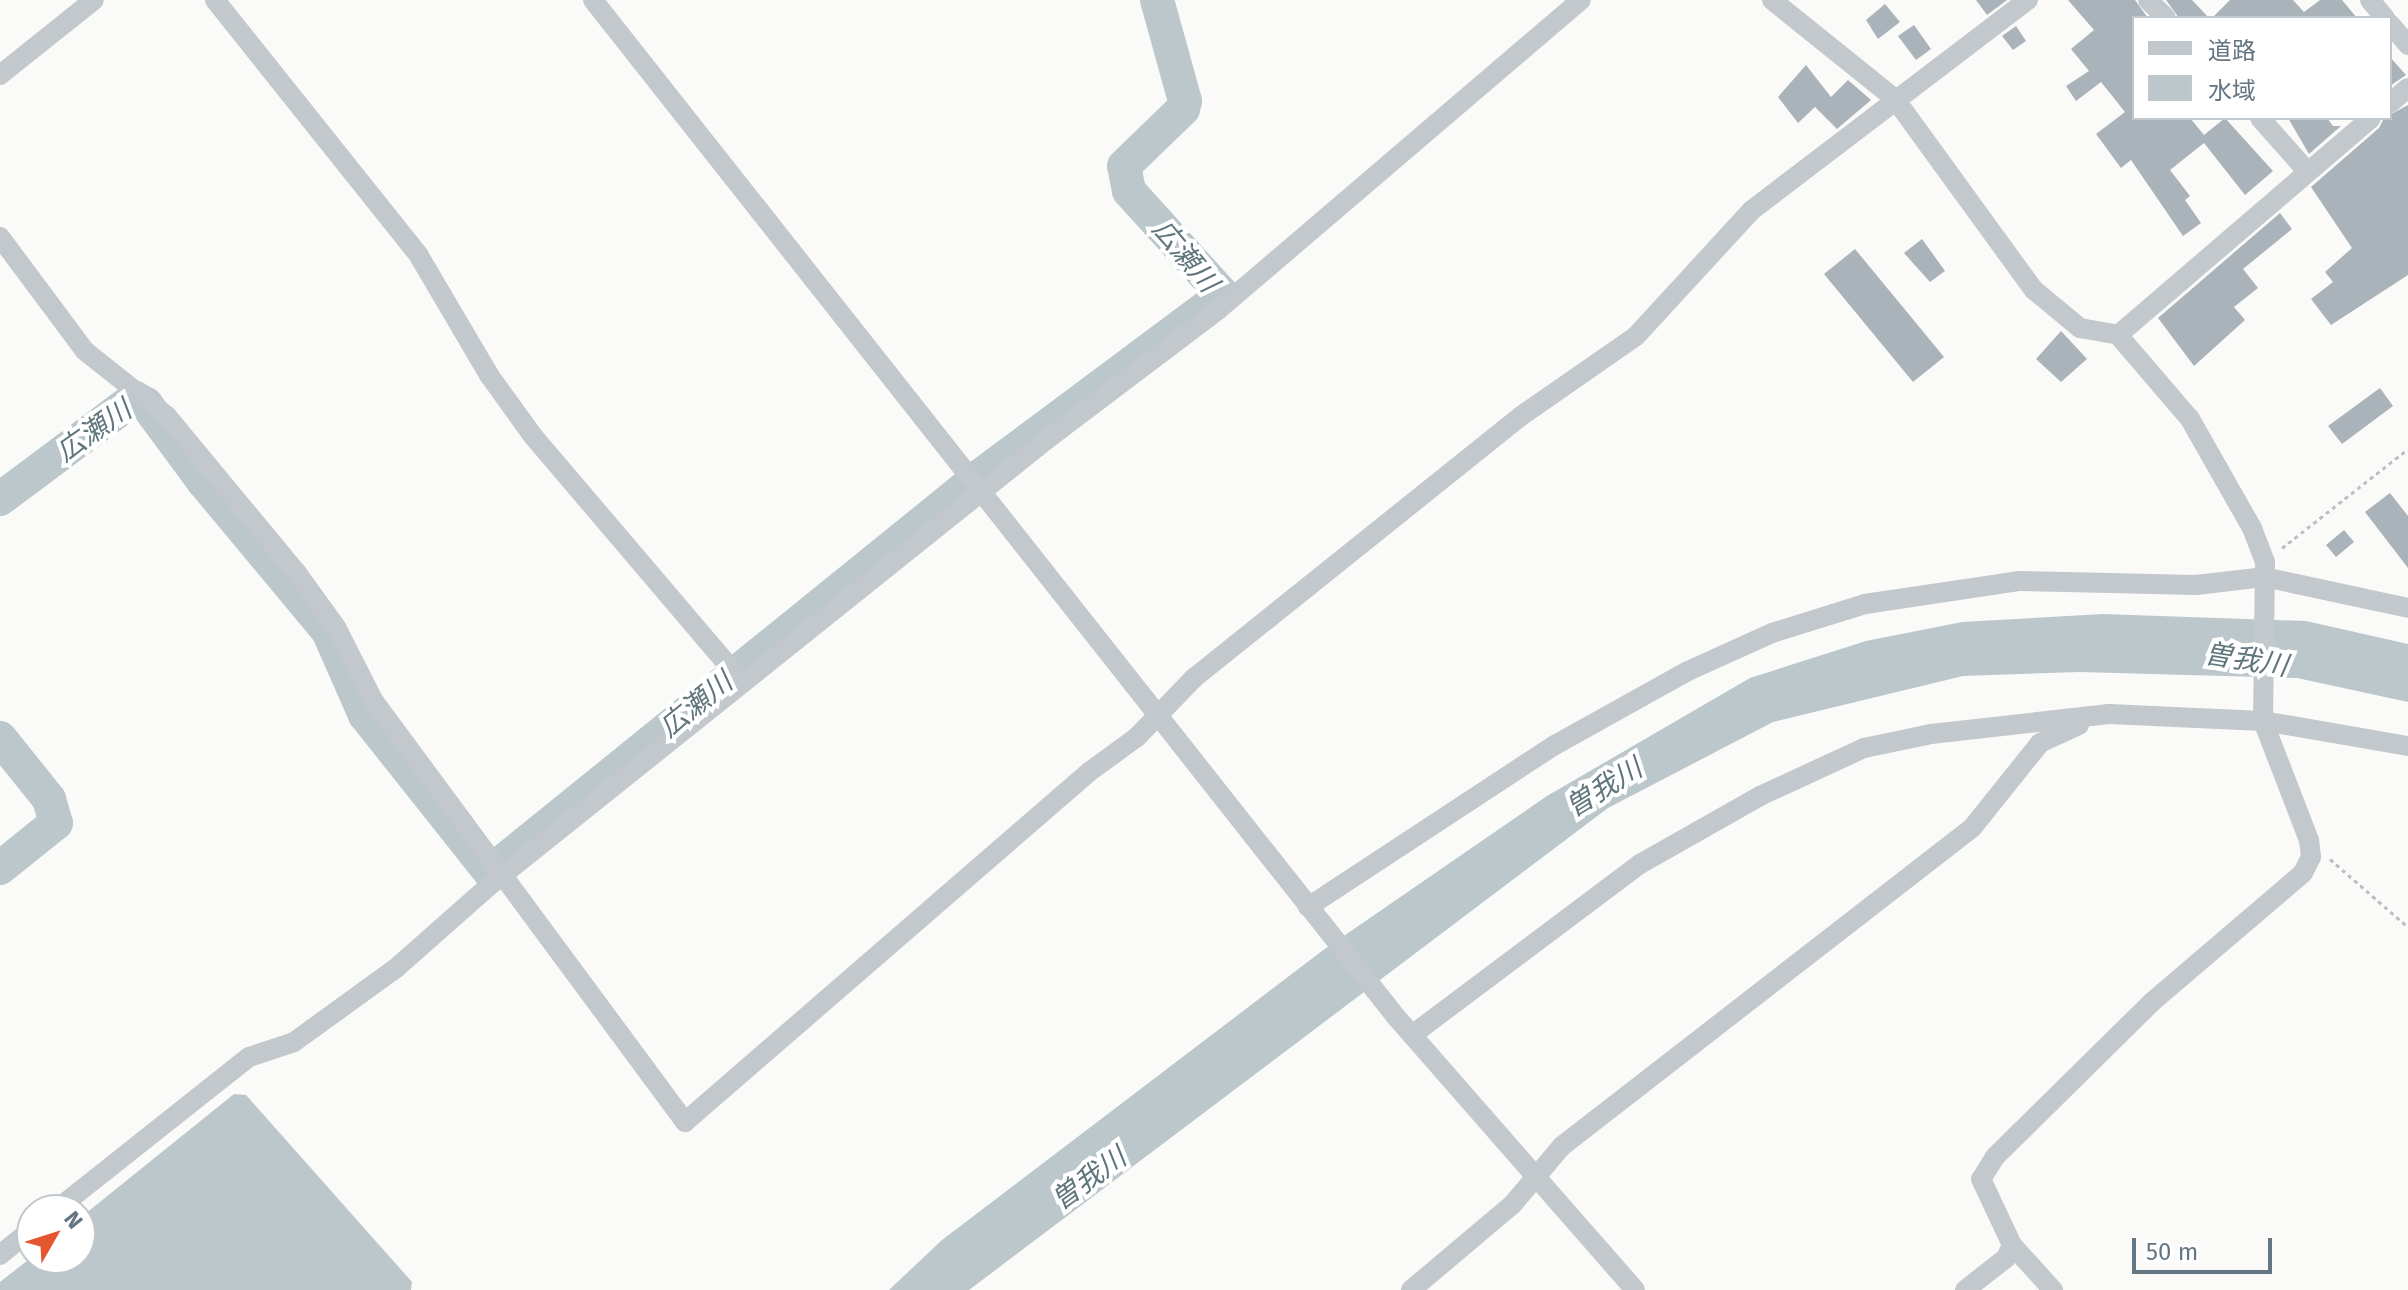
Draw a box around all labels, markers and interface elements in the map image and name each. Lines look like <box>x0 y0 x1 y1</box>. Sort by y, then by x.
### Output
legend <box>2132 16 2392 120</box>
text: 道路 <box>2208 37 2256 65</box>
text: 水域 <box>2208 77 2256 105</box>
water label: 広瀬川 <box>1145 213 1225 299</box>
water label: 広瀬川 <box>50 393 138 469</box>
water label: 曽我川 <box>2202 637 2290 683</box>
water label: 広瀬川 <box>653 666 739 744</box>
water label: 曽我川 <box>1559 751 1649 825</box>
water label: 曽我川 <box>1045 1141 1133 1217</box>
north arrow <box>16 1194 96 1274</box>
text: N <box>58 1206 89 1234</box>
scale bar <box>2136 1222 2276 1272</box>
text: 50 m <box>2146 1238 2198 1266</box>

